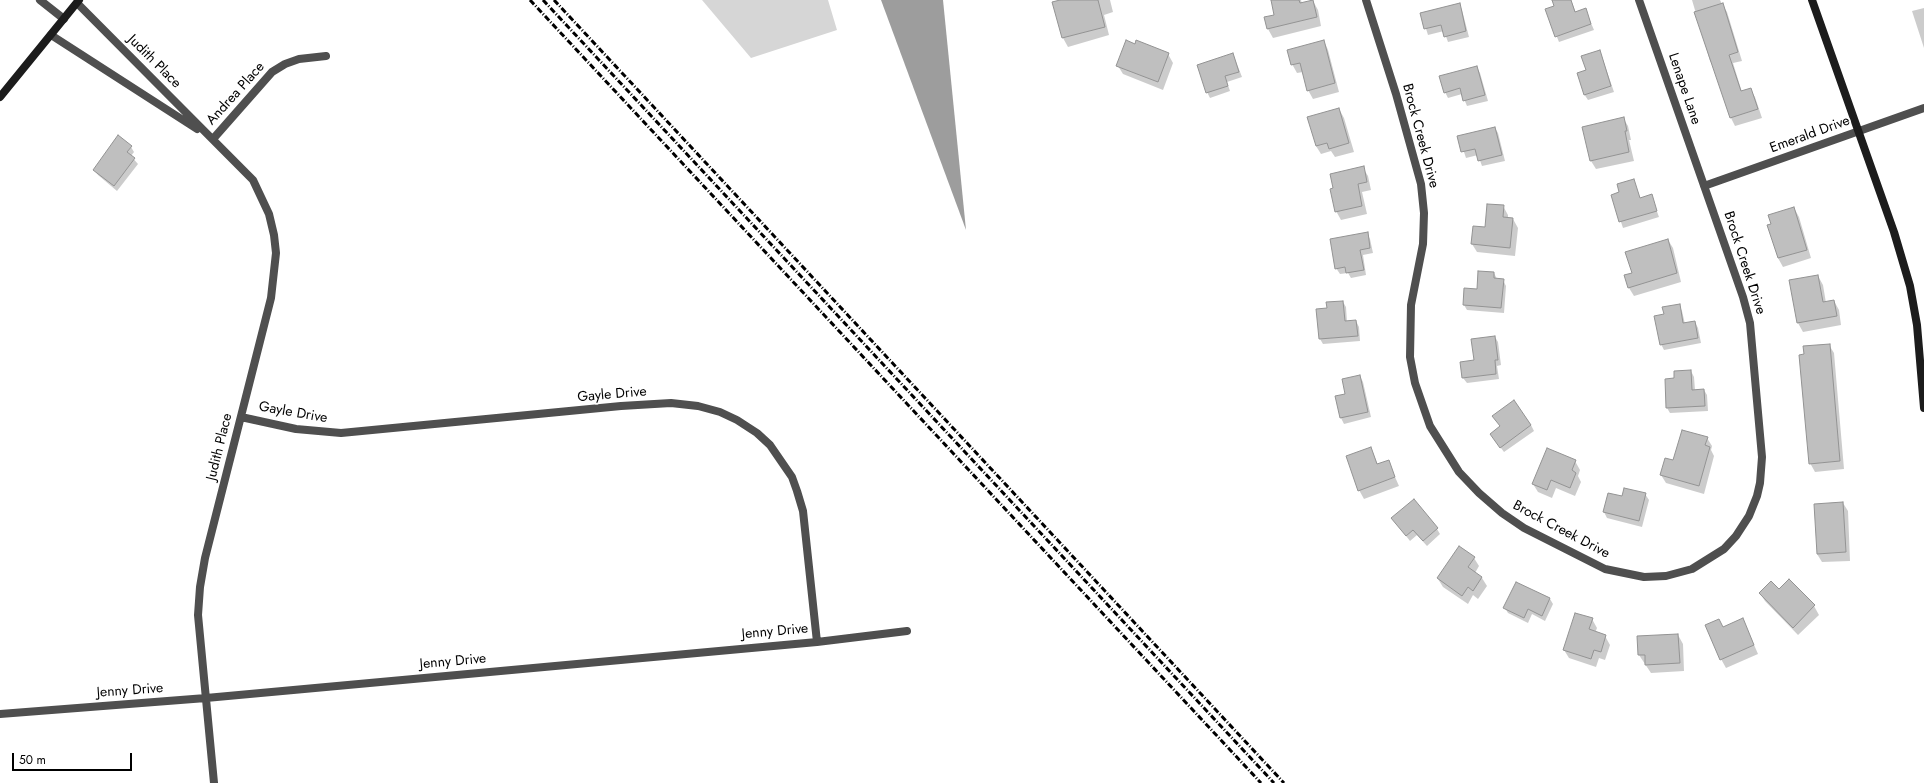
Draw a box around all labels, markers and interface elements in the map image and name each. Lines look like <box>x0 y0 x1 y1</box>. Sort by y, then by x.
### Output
street label: Judith Place <box>124 32 184 92</box>
street label: Lenape Lane <box>1664 51 1704 127</box>
street label: Andrea Place <box>203 59 269 129</box>
street label: Brock Creek Drive <box>1398 82 1442 190</box>
street label: Emerald Drive <box>1768 113 1852 157</box>
street label: Brock Creek Drive <box>1719 209 1769 317</box>
street label: Gayle Drive <box>577 384 647 406</box>
street label: Gayle Drive <box>257 399 329 427</box>
street label: Judith Place <box>204 412 236 482</box>
street label: Brock Creek Drive <box>1510 497 1612 563</box>
street label: Jenny Drive <box>741 621 809 643</box>
street label: Jenny Drive <box>419 651 487 673</box>
street label: Jenny Drive <box>96 680 164 702</box>
scale bar <box>14 745 134 771</box>
text: 50 m <box>19 751 46 769</box>

